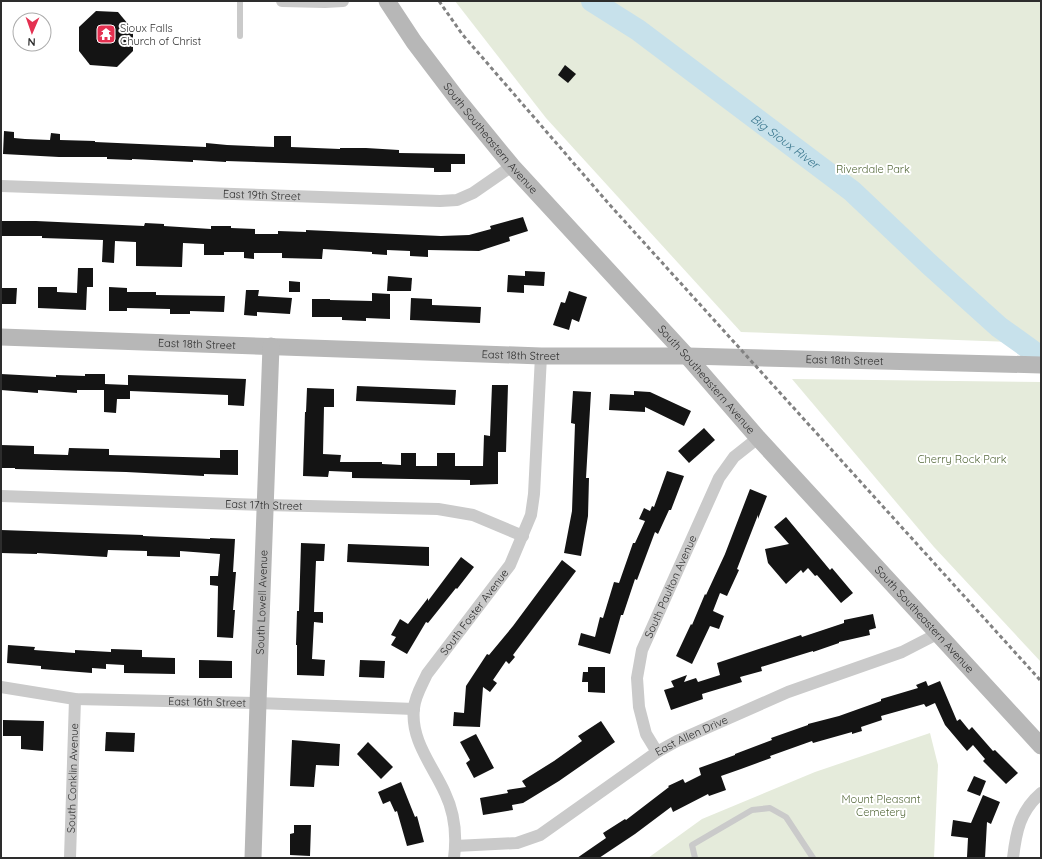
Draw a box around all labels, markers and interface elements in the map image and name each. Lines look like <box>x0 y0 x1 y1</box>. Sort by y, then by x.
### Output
north arrow <box>12 12 52 52</box>
place label: Sioux Falls Church of Christ <box>120 21 201 48</box>
temple icon: Sioux Falls Church of Christ <box>95 23 117 45</box>
text: N <box>27 35 36 49</box>
street label: South Southeastern Avenue <box>440 80 541 197</box>
water label: Big Sioux River <box>748 110 824 172</box>
park label: Riverdale Park <box>836 162 910 176</box>
street label: East 19th Street <box>223 187 301 203</box>
street label: South Southeastern Avenue <box>655 322 758 437</box>
street label: East 18th Street <box>158 336 236 352</box>
street label: East 18th Street <box>481 347 560 363</box>
street label: East 18th Street <box>805 352 884 368</box>
park label: Cherry Rock Park <box>917 452 1007 466</box>
street label: East 17th Street <box>225 497 303 513</box>
street label: South Paulton Avenue <box>641 533 700 640</box>
street label: South Lowell Avenue <box>253 550 271 655</box>
street label: South Southeastern Avenue <box>872 563 977 676</box>
street label: South Foster Avenue <box>437 566 512 658</box>
street label: East 16th Street <box>168 694 246 710</box>
street label: East Allen Drive <box>652 712 730 759</box>
street label: South Conklin Avenue <box>64 723 81 833</box>
park label: Mount Pleasant Cemetery <box>842 792 921 819</box>

